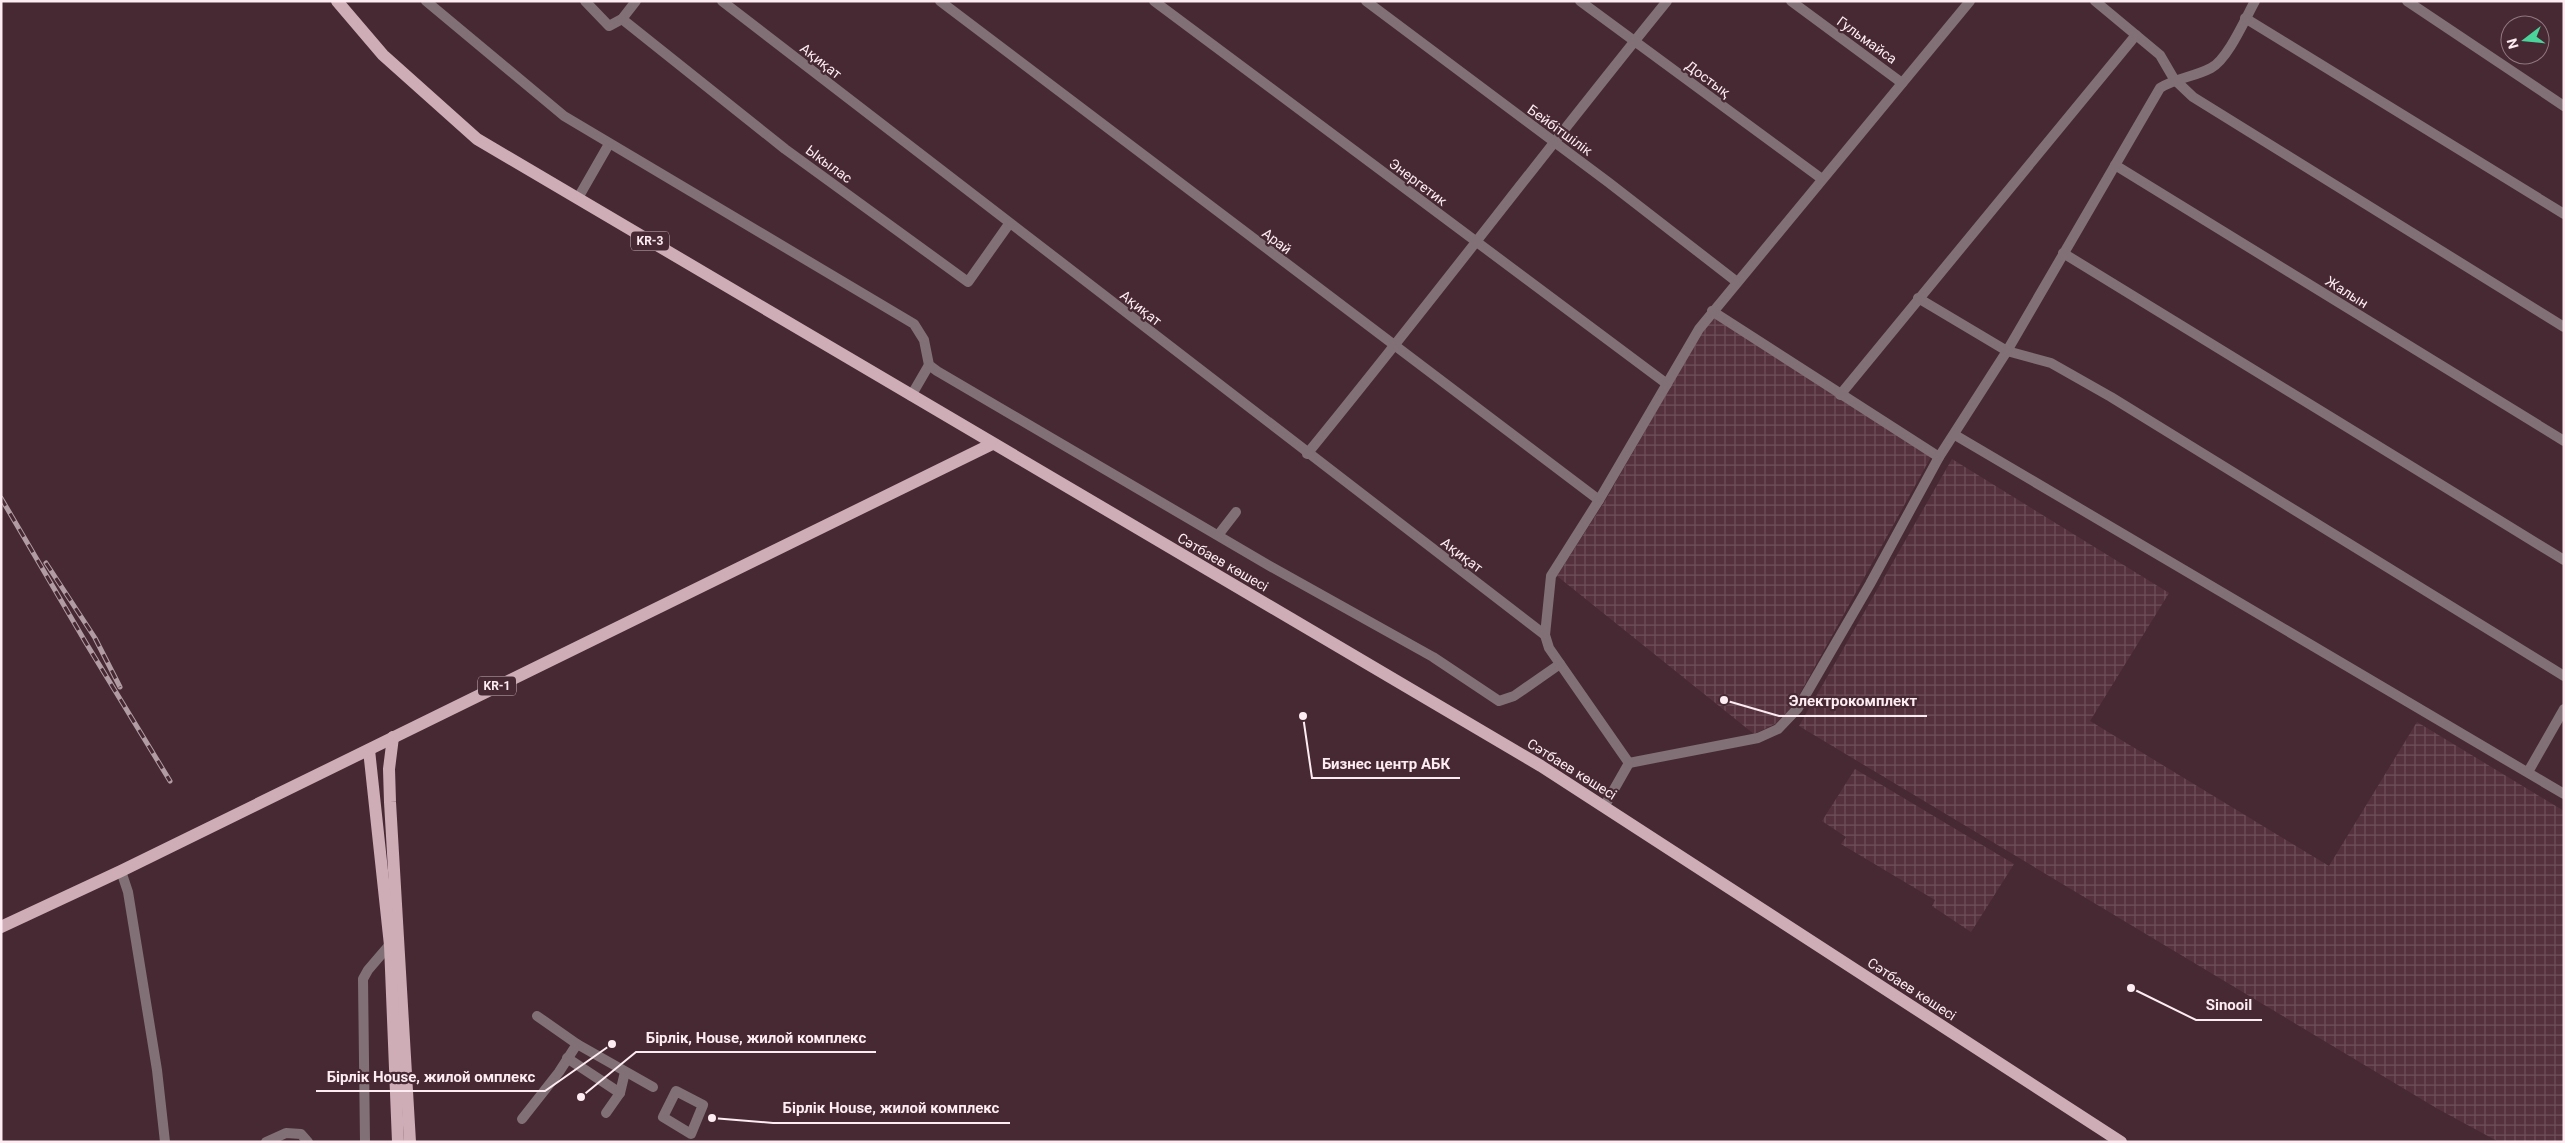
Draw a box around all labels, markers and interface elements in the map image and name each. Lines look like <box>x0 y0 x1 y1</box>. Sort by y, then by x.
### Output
street label: Гульмайса <box>1834 13 1900 67</box>
north arrow <box>2500 15 2550 65</box>
text: N <box>2503 37 2522 51</box>
street label: Ақиқат <box>797 40 845 82</box>
street label: Достық <box>1682 57 1734 101</box>
street label: Бейбітшілік <box>1525 101 1596 159</box>
street label: Ыкылас <box>803 142 855 186</box>
street label: Энергетик <box>1386 155 1450 209</box>
street label: Арай <box>1259 225 1295 257</box>
road number: KR-3 <box>631 232 669 250</box>
street label: Жалын <box>2323 273 2371 311</box>
street label: Ақиқат <box>1117 287 1165 329</box>
street label: Сәтбаев көшесі <box>1175 529 1271 595</box>
street label: Ақиқат <box>1438 534 1486 576</box>
road number: KR-1 <box>478 676 516 696</box>
callout: Электрокомплект <box>1779 686 1927 716</box>
text: Электрокомплект <box>1789 692 1918 710</box>
street label: Сәтбаев көшесі <box>1524 735 1620 803</box>
callout: Бизнес центр АБК <box>1312 748 1460 778</box>
text: Бизнес центр АБК <box>1322 755 1450 773</box>
street label: Сәтбаев көшесі <box>1865 954 1959 1024</box>
callout: Sinooil <box>2196 990 2262 1020</box>
text: Sinooil <box>2206 996 2252 1014</box>
callout: Бірлік, House, жилой комплекс <box>636 1022 876 1052</box>
text: Бірлік, House, жилой комплекс <box>646 1029 866 1047</box>
callout: Бірлік House, жилой омплекс <box>316 1061 545 1091</box>
text: Бірлік House, жилой омплекс <box>327 1068 536 1086</box>
callout: Бірлік House, жилой комплекс <box>773 1093 1010 1123</box>
text: Бірлік House, жилой комплекс <box>783 1099 1000 1117</box>

